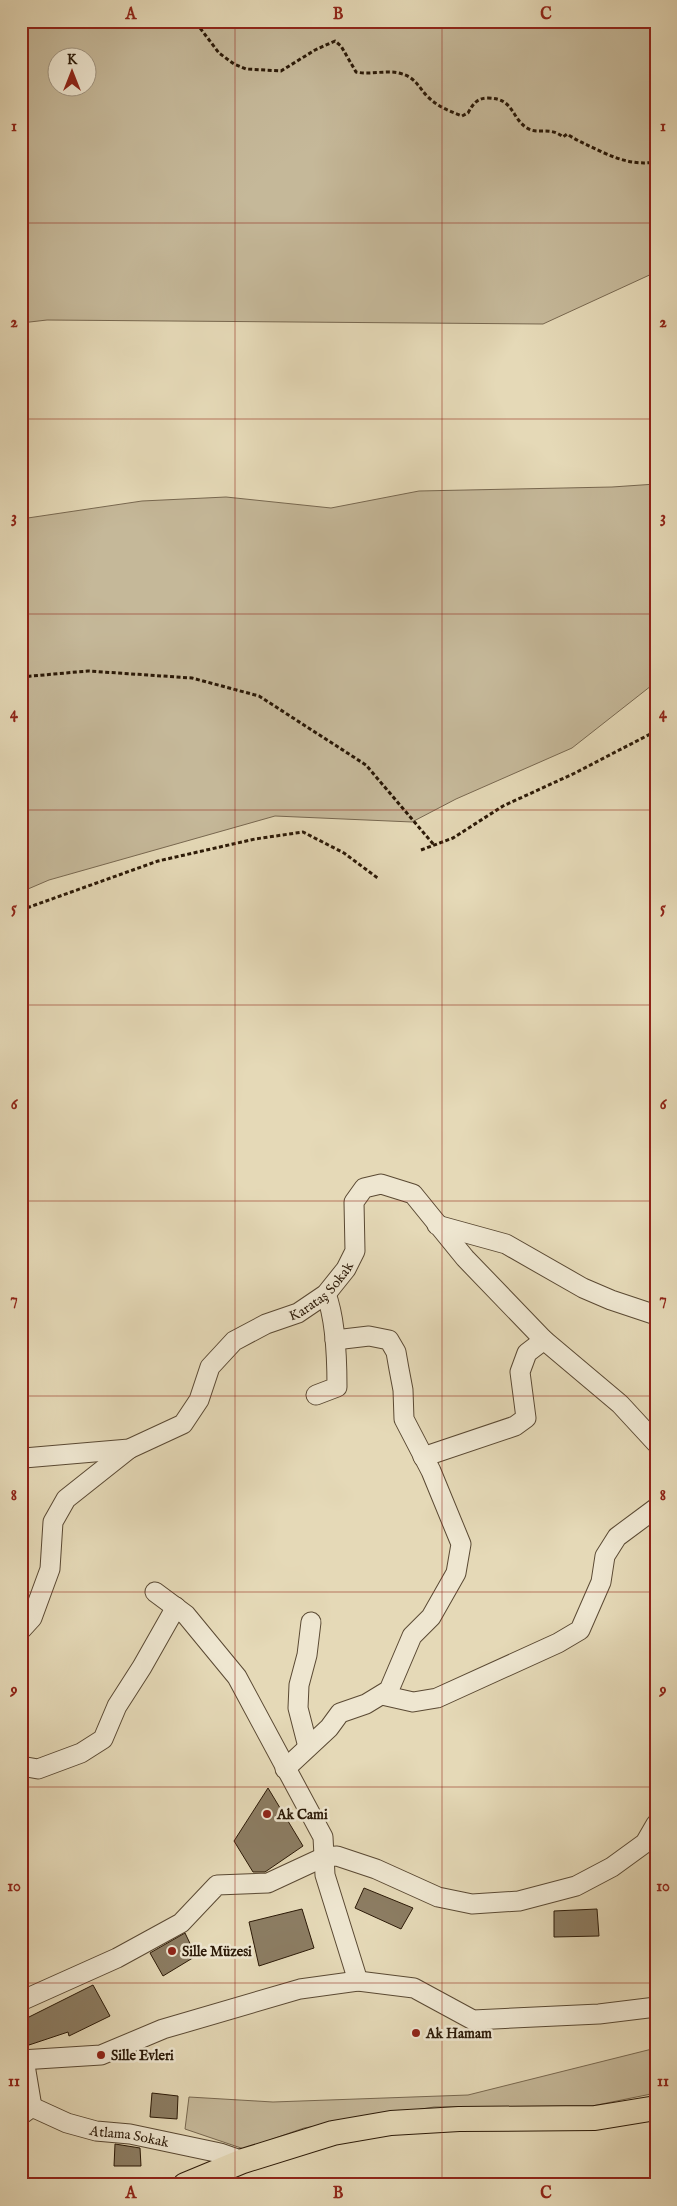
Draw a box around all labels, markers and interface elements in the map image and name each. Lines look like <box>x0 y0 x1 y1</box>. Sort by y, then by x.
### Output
text: A <box>125 5 138 25</box>
text: B <box>333 5 344 25</box>
text: C <box>540 5 552 25</box>
north arrow <box>48 48 98 98</box>
text: K <box>67 51 78 69</box>
text: 1 <box>11 117 17 137</box>
text: 1 <box>660 117 666 137</box>
text: 2 <box>10 313 18 333</box>
text: 2 <box>659 313 667 333</box>
text: 3 <box>11 508 17 528</box>
text: 3 <box>660 508 666 528</box>
text: 4 <box>10 704 19 724</box>
text: 4 <box>659 704 668 724</box>
text: 5 <box>11 899 17 919</box>
text: 5 <box>660 899 666 919</box>
text: 6 <box>11 1095 19 1115</box>
text: 6 <box>660 1095 668 1115</box>
street label: Karataş Sokak <box>287 1259 358 1325</box>
text: 7 <box>10 1290 18 1310</box>
text: 7 <box>659 1290 667 1310</box>
text: 8 <box>11 1486 17 1506</box>
text: 8 <box>660 1486 666 1506</box>
text: 9 <box>10 1681 18 1701</box>
text: 9 <box>659 1681 667 1701</box>
place label: Ak Cami <box>276 1806 328 1824</box>
marker: Ak Cami <box>261 1808 273 1820</box>
text: 10 <box>7 1877 21 1897</box>
text: 10 <box>656 1877 670 1897</box>
place label: Sille Müzesi <box>182 1943 252 1961</box>
marker: Sille Müzesi <box>166 1945 178 1957</box>
place label: Ak Hamam <box>425 2025 492 2043</box>
marker: Ak Hamam <box>410 2027 422 2039</box>
place label: Sille Evleri <box>111 2047 174 2065</box>
marker: Sille Evleri <box>95 2049 107 2061</box>
text: 11 <box>8 2072 20 2092</box>
text: 11 <box>657 2072 669 2092</box>
street label: Atlama Sokak <box>86 2121 171 2152</box>
text: A <box>125 2184 138 2204</box>
text: B <box>333 2184 344 2204</box>
text: C <box>540 2184 552 2204</box>

